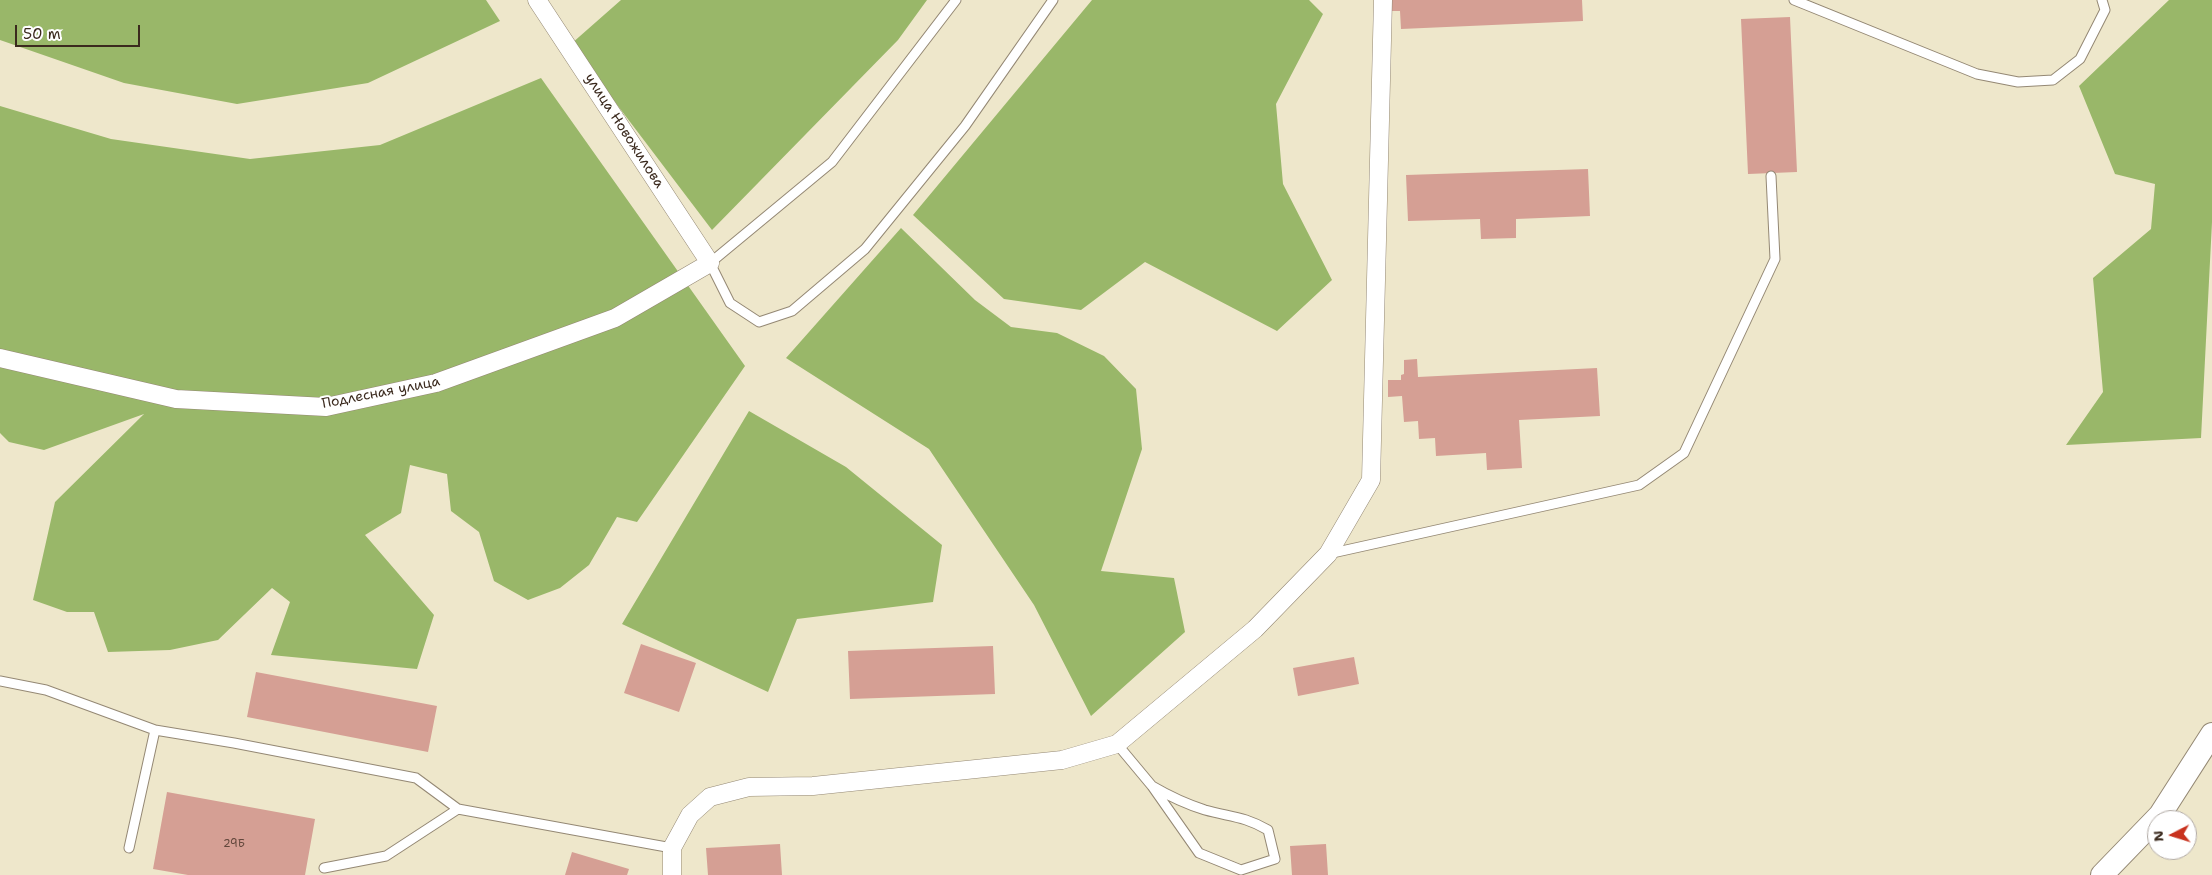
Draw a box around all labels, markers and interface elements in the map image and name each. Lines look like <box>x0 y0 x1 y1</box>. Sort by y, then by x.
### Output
scale bar <box>18 15 142 47</box>
text: 50 m <box>23 24 61 44</box>
street label: улица Новожилова <box>581 71 667 191</box>
street label: Подлесная улица <box>320 373 442 413</box>
north arrow <box>2147 810 2197 860</box>
text: N <box>2149 830 2168 843</box>
house number: 29Б <box>223 837 245 851</box>

